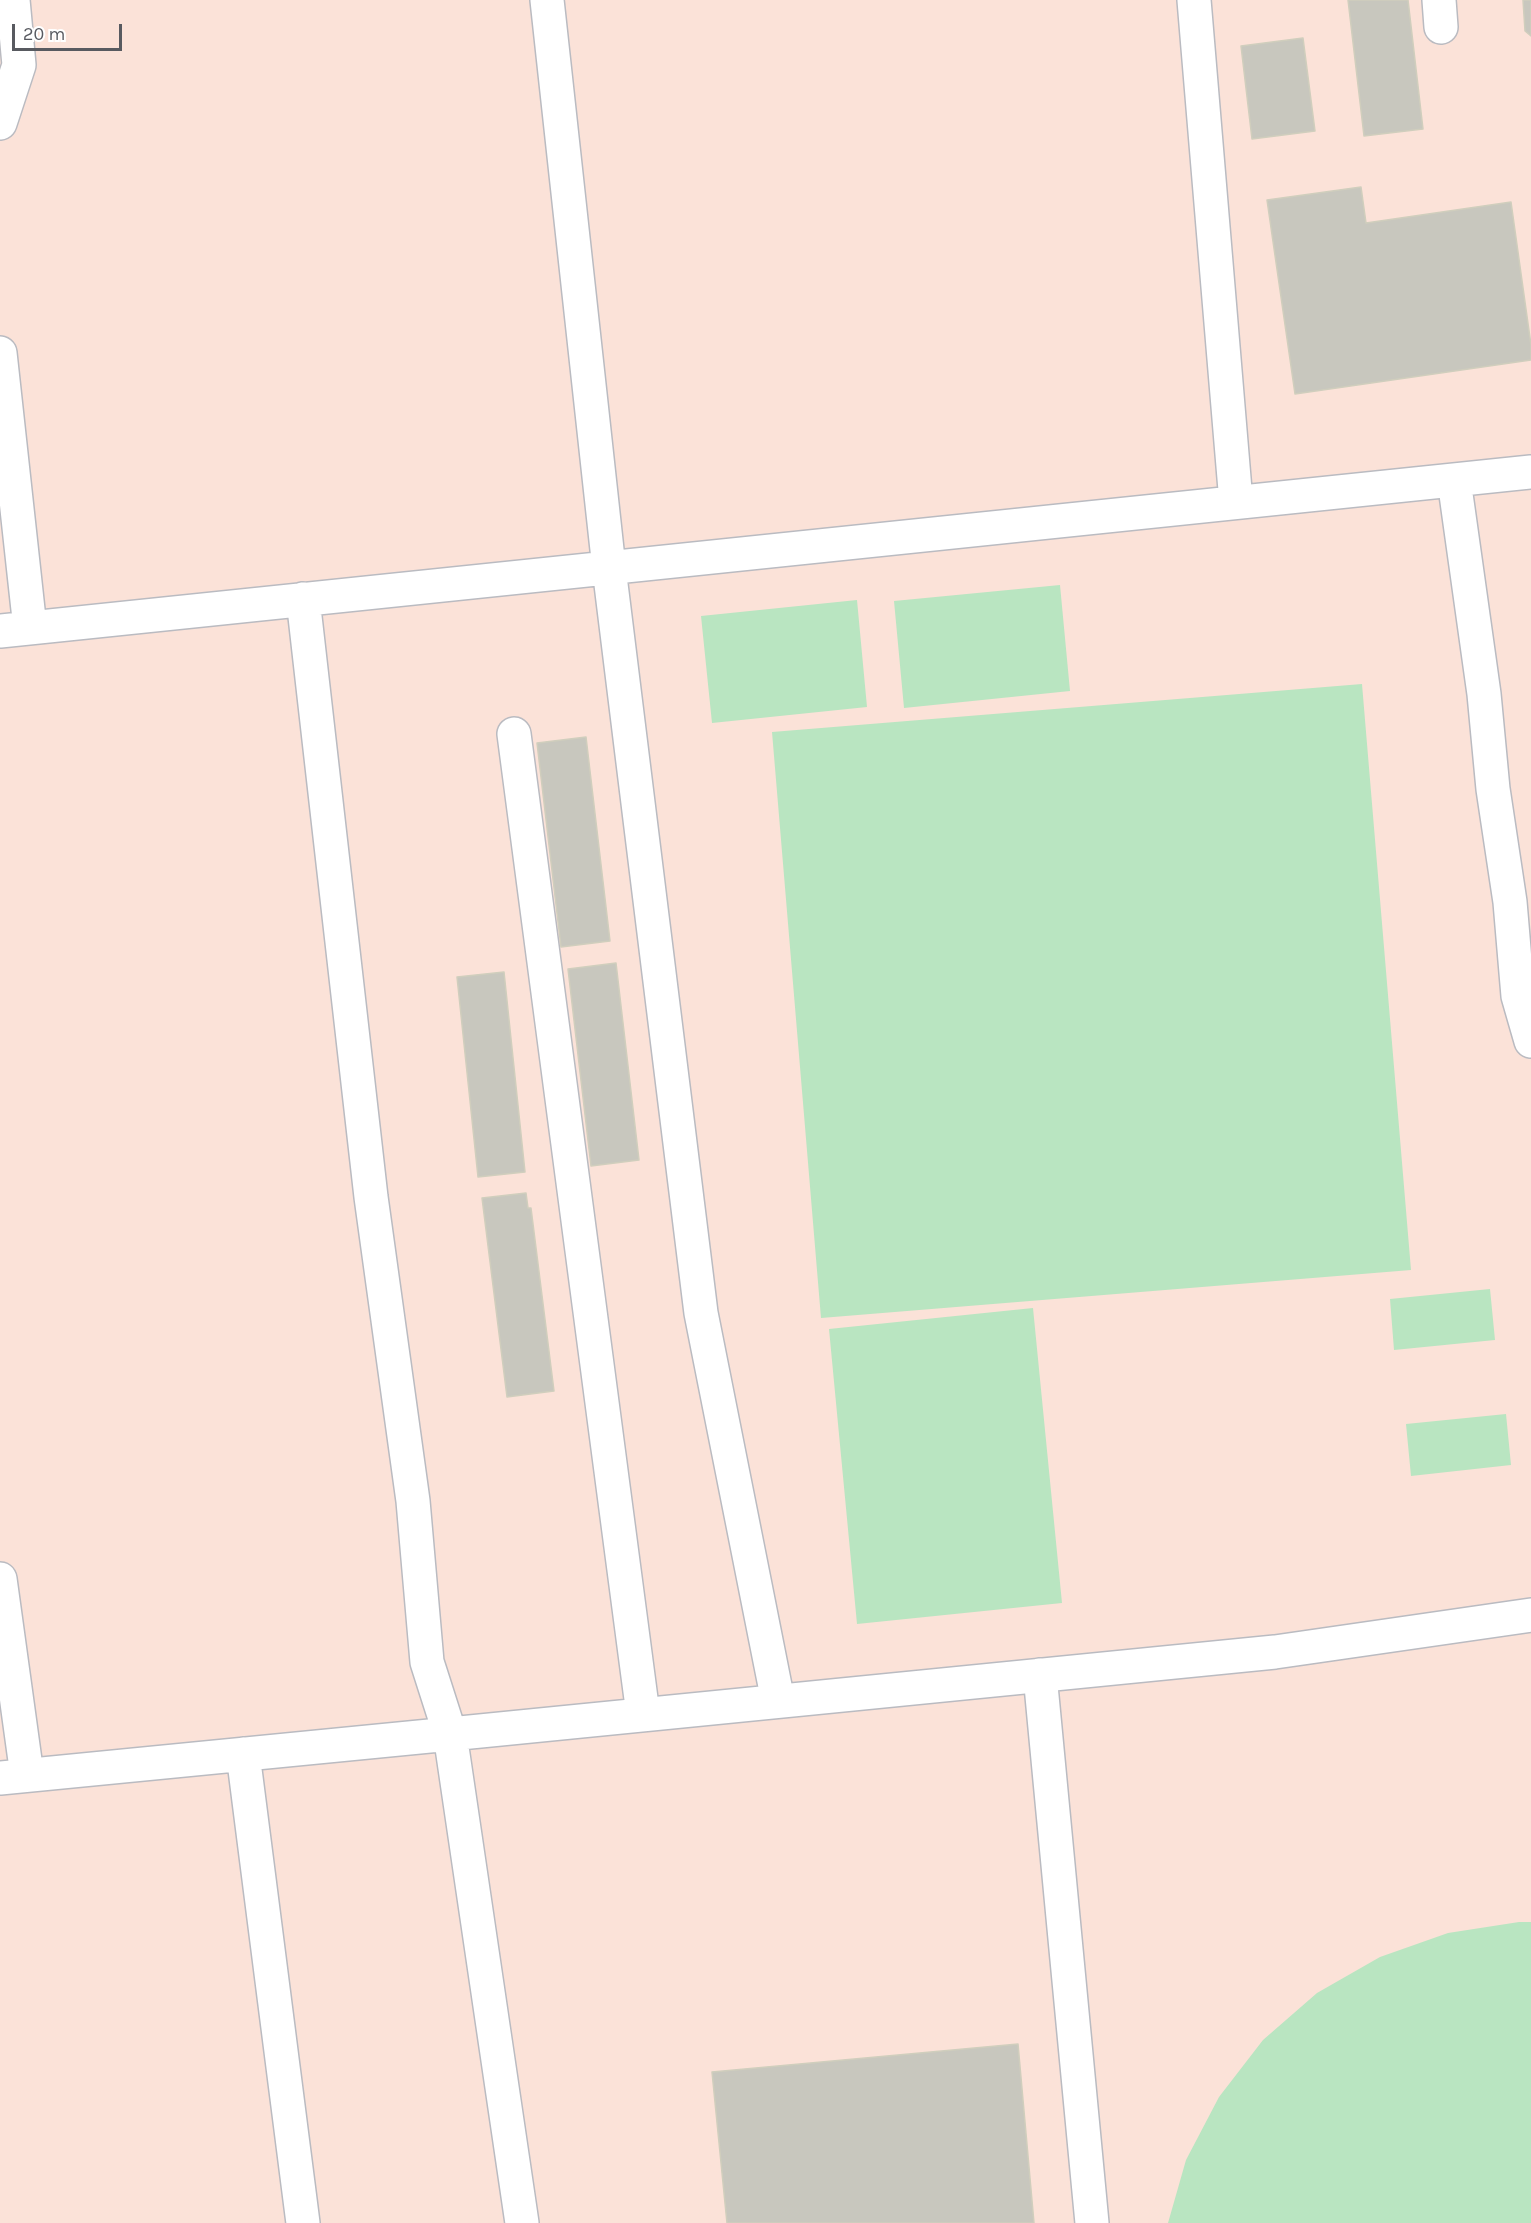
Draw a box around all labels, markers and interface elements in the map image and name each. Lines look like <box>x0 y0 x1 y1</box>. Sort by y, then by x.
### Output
scale bar <box>15 12 124 50</box>
text: 20 m <box>23 23 65 45</box>

